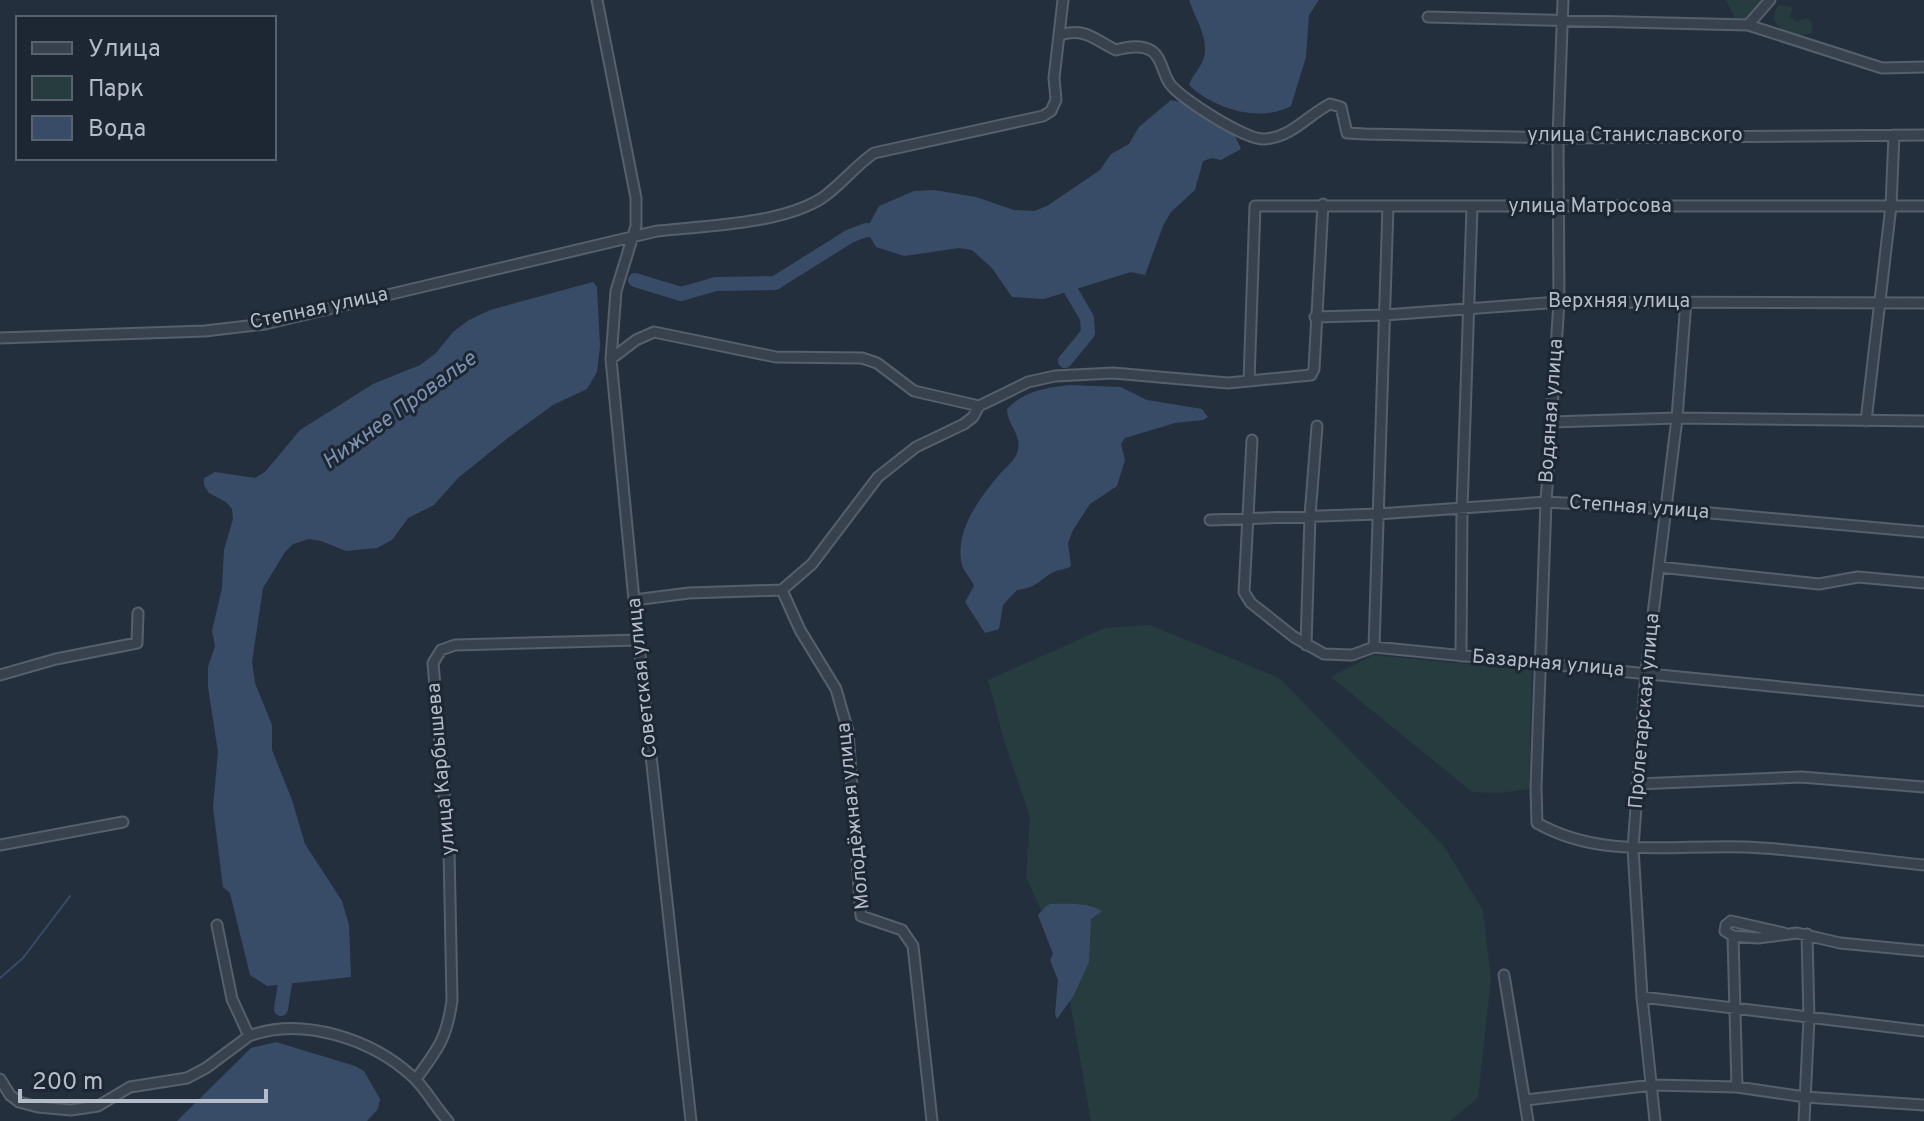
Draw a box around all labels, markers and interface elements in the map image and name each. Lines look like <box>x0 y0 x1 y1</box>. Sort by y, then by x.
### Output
legend <box>16 16 276 160</box>
text: Улица <box>88 35 161 65</box>
text: Парк <box>88 75 144 105</box>
text: Вода <box>88 115 146 145</box>
street label: улица Станиславского <box>1527 123 1743 149</box>
street label: улица Матросова <box>1508 194 1672 220</box>
street label: Степная улица <box>248 282 390 336</box>
street label: Верхняя улица <box>1548 289 1690 315</box>
street label: Водяная улица <box>1534 338 1570 484</box>
water label: Нижнее Провалье <box>318 346 483 476</box>
street label: Степная улица <box>1568 490 1710 526</box>
street label: Советская улица <box>622 597 664 759</box>
street label: Пролетарская улица <box>1623 612 1667 810</box>
street label: Базарная улица <box>1471 644 1625 684</box>
street label: улица Карбышева <box>421 682 463 856</box>
street label: Молодёжная улица <box>831 721 877 911</box>
scale bar <box>20 1053 266 1103</box>
text: 200 m <box>32 1068 103 1098</box>

